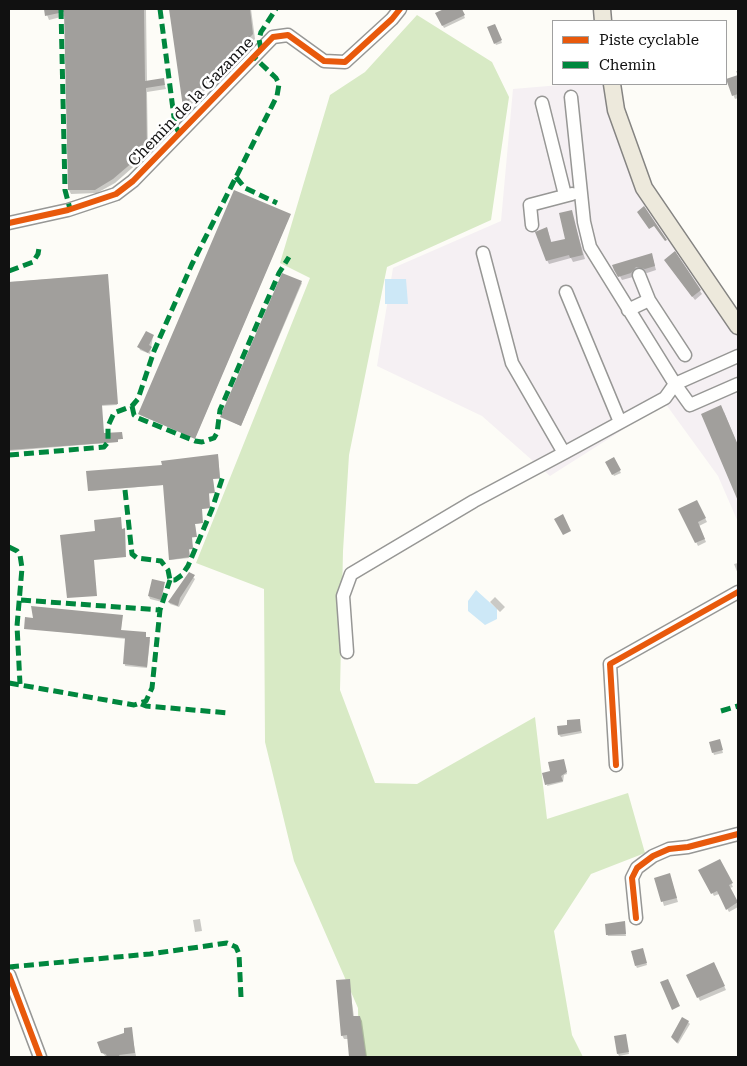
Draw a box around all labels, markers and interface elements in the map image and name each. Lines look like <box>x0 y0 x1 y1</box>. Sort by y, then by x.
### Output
legend <box>552 20 727 85</box>
text: Piste cyclable <box>599 31 699 49</box>
street label: Chemin de la Gazanne <box>124 33 258 171</box>
text: Chemin <box>599 56 656 74</box>

